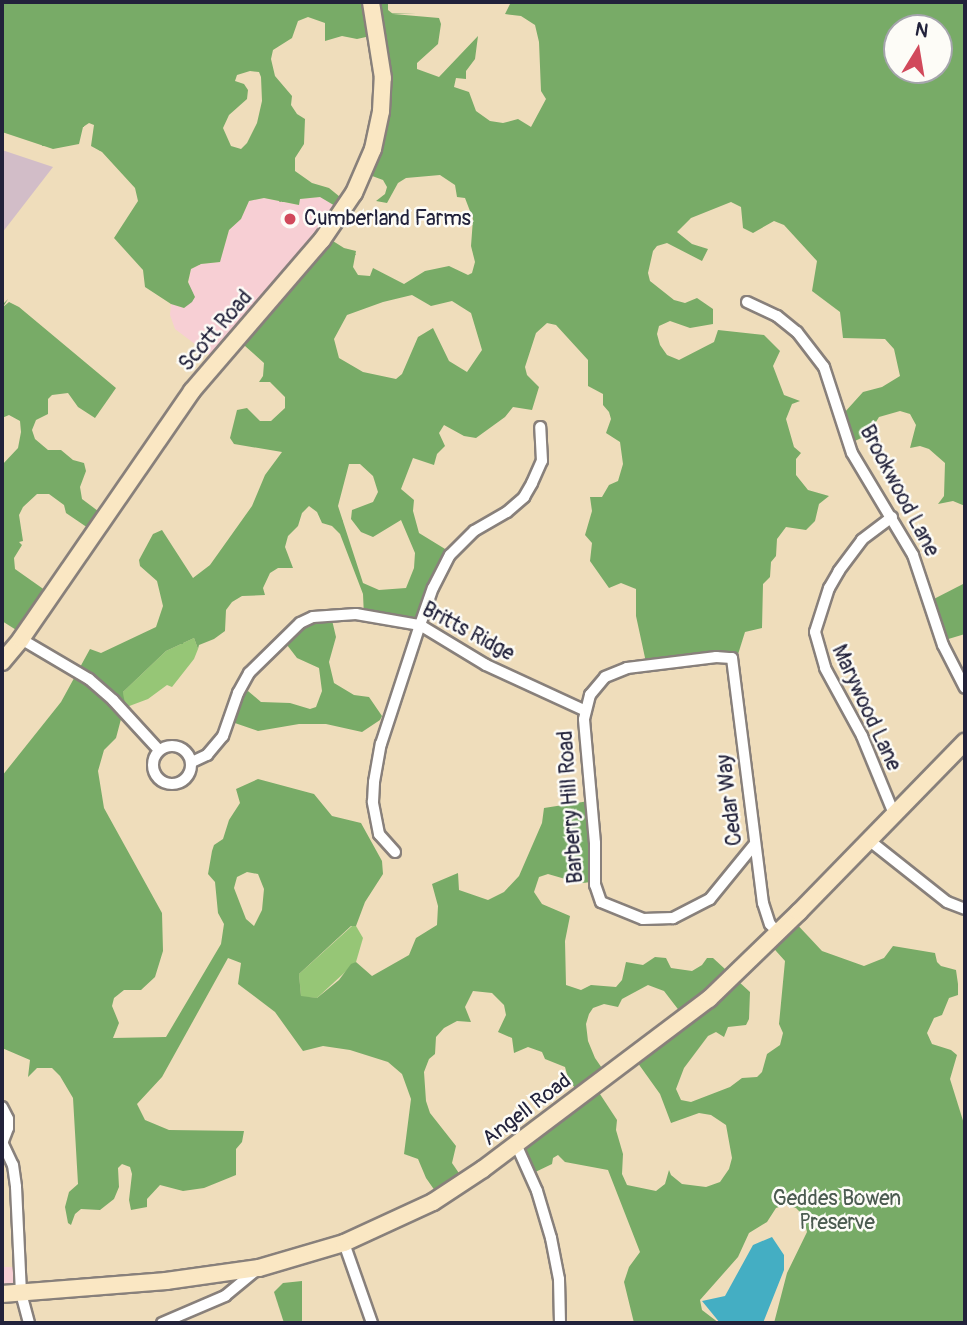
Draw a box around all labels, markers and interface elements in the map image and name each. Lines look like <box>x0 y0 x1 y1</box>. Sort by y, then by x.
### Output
north arrow <box>883 14 953 84</box>
text: N <box>913 17 930 43</box>
place label: Cumberland Farms <box>304 206 471 232</box>
marker: Cumberland Farms <box>282 211 298 227</box>
street label: Scott Road <box>174 285 258 377</box>
street label: Brookwood Lane <box>854 421 944 561</box>
street label: Britts Ridge <box>418 597 518 667</box>
street label: Marywood Lane <box>826 641 906 775</box>
street label: Barberry Hill Road <box>553 730 589 884</box>
street label: Cedar Way <box>712 753 748 847</box>
street label: Angell Road <box>478 1068 576 1152</box>
park label: Geddes Bowen Preserve <box>773 1186 901 1236</box>

